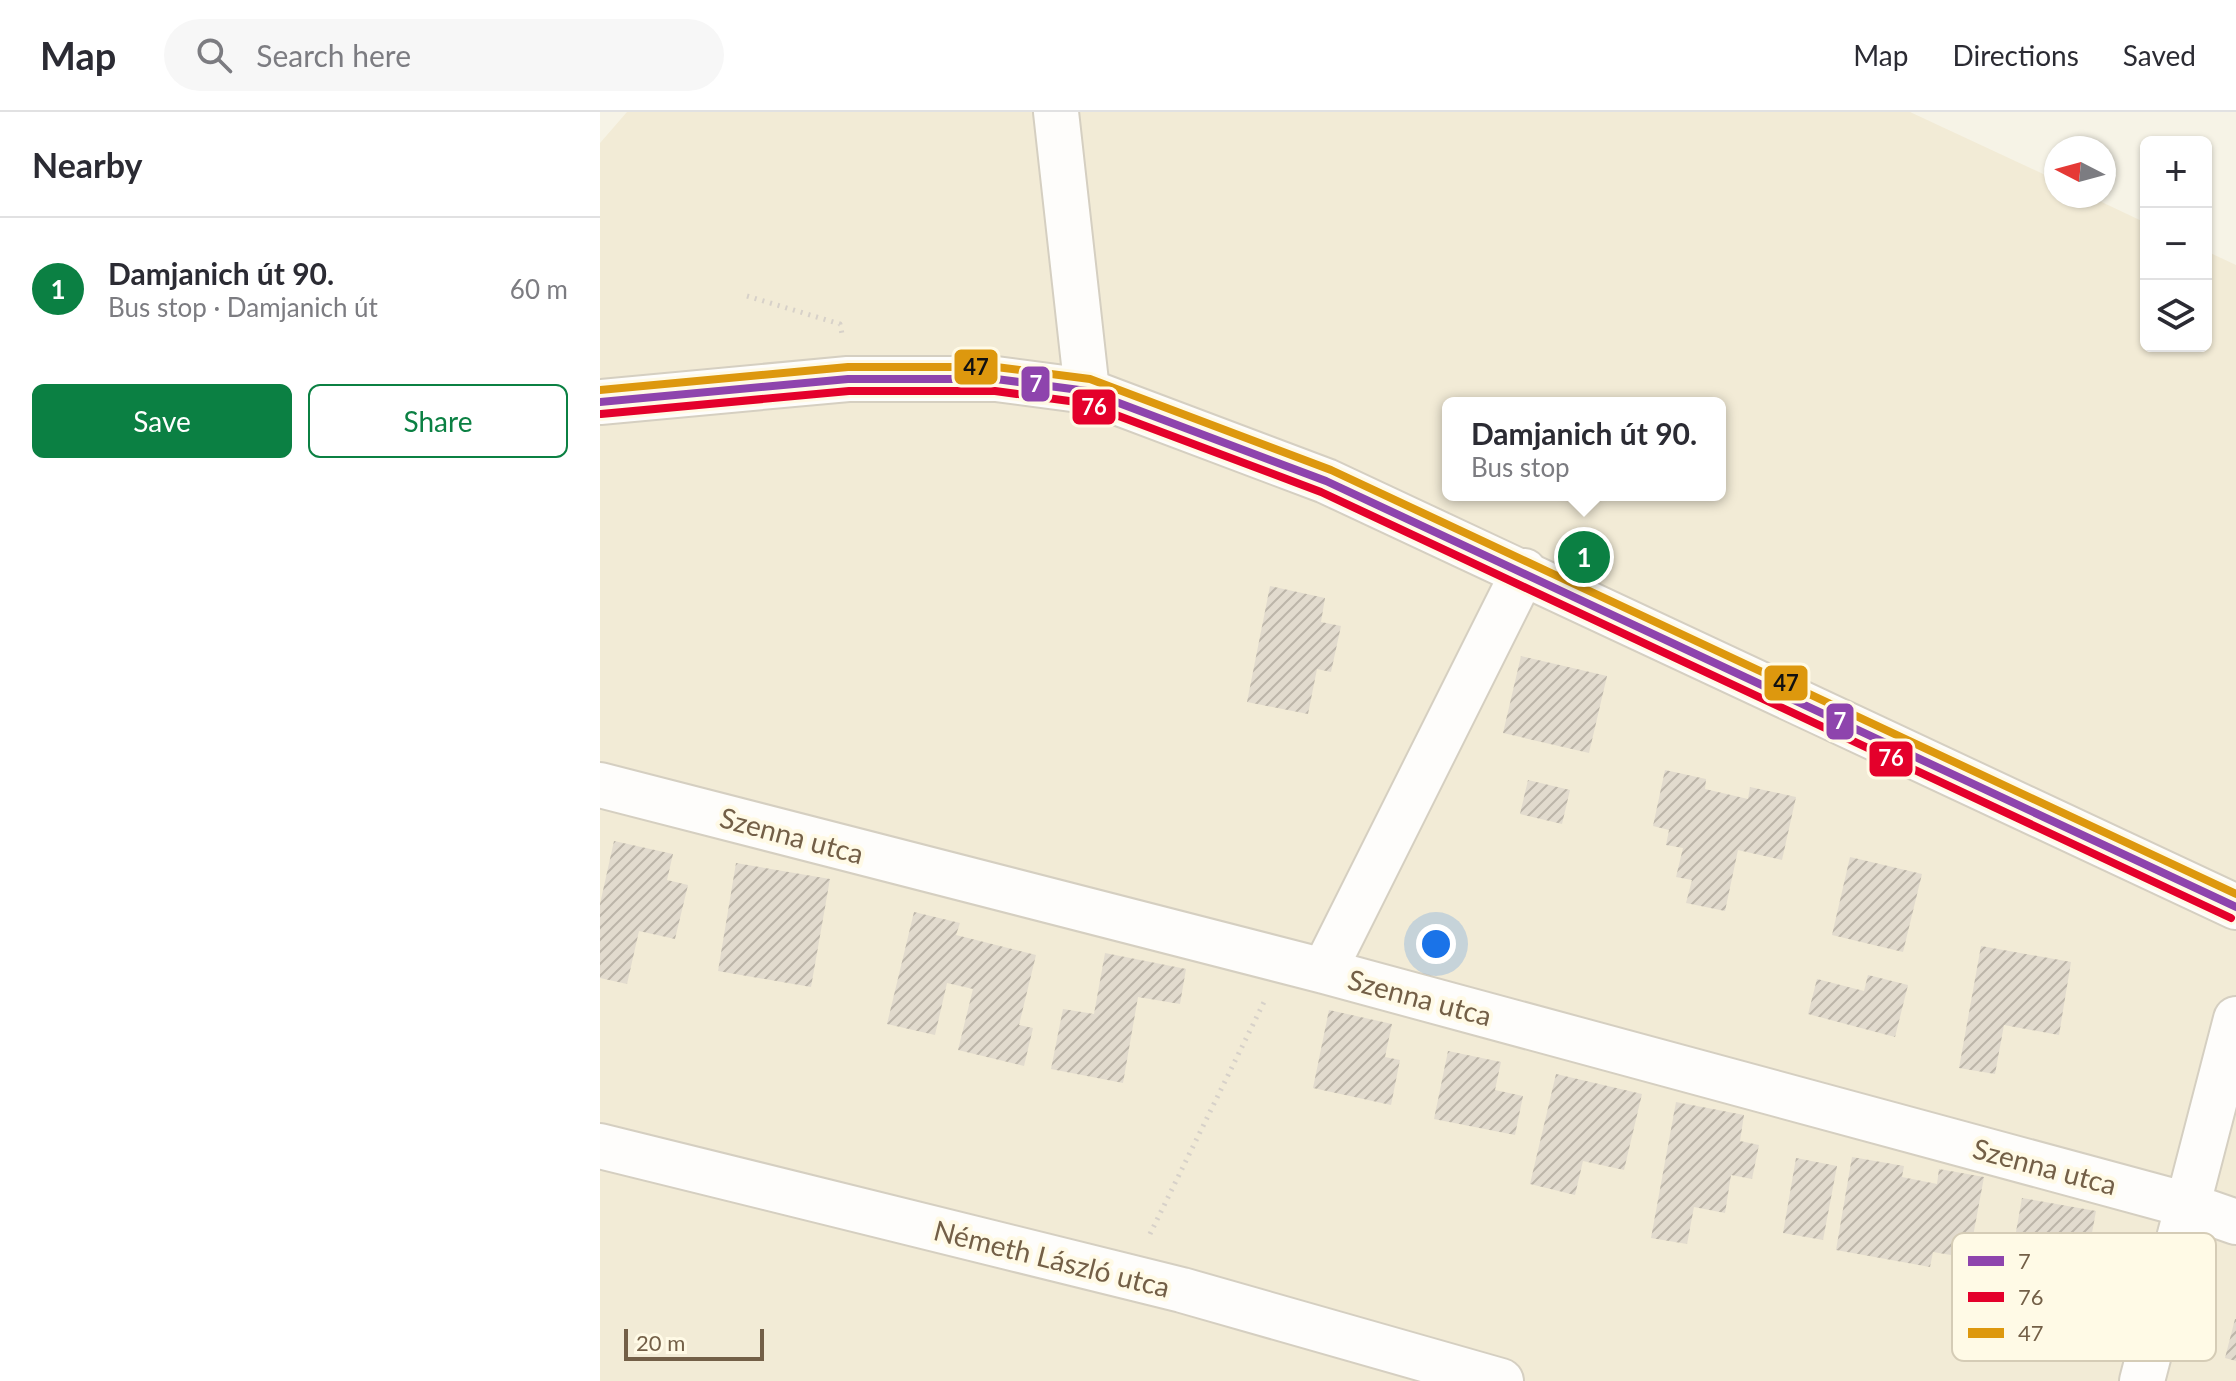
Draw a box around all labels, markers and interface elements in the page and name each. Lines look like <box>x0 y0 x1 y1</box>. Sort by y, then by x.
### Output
search box <box>164 19 724 91</box>
text: Map <box>40 32 116 78</box>
icon: search <box>192 33 236 77</box>
text: Search here <box>256 37 411 73</box>
text: Map <box>1853 38 1908 72</box>
text: Directions <box>1952 38 2079 72</box>
text: Saved <box>2123 38 2196 72</box>
north arrow <box>2044 136 2116 208</box>
map controls <box>2140 136 2212 352</box>
button: + <box>2140 136 2212 208</box>
text: Nearby <box>32 144 143 185</box>
button: − <box>2140 208 2212 280</box>
text: Damjanich út 90. <box>108 255 334 291</box>
text: 1 <box>50 273 66 305</box>
text: 60 m <box>510 273 568 305</box>
button: layers <box>2140 280 2212 352</box>
text: Bus stop · Damjanich út <box>108 291 378 323</box>
line badge: 47 <box>953 348 999 386</box>
text: 47 <box>963 353 989 380</box>
line badge: 7 <box>1020 365 1051 403</box>
text: 7 <box>1030 370 1043 397</box>
button: Save <box>32 384 292 458</box>
button: Share <box>308 384 568 458</box>
line badge: 76 <box>1071 388 1117 426</box>
text: 76 <box>1081 393 1107 420</box>
popup <box>1442 397 1726 501</box>
text: Damjanich út 90. <box>1471 415 1697 451</box>
text: Bus stop <box>1471 451 1570 483</box>
pin: 1 <box>1558 527 1610 587</box>
line badge: 47 <box>1763 664 1809 702</box>
text: 47 <box>1773 669 1799 696</box>
line badge: 7 <box>1825 702 1855 741</box>
text: 7 <box>1834 707 1847 734</box>
line badge: 76 <box>1868 740 1914 778</box>
text: 76 <box>1878 744 1904 771</box>
street label: Szenna utca <box>717 800 867 870</box>
your location <box>1416 924 1456 964</box>
street label: Szenna utca <box>1345 962 1495 1032</box>
street label: Szenna utca <box>1970 1131 2120 1201</box>
street label: Németh László utca <box>931 1212 1173 1304</box>
legend <box>1952 1233 2216 1361</box>
text: 7 <box>2018 1247 2031 1274</box>
text: 76 <box>2018 1283 2044 1310</box>
text: 47 <box>2018 1319 2044 1346</box>
scale bar <box>624 1325 764 1361</box>
text: 20 m <box>636 1329 685 1356</box>

